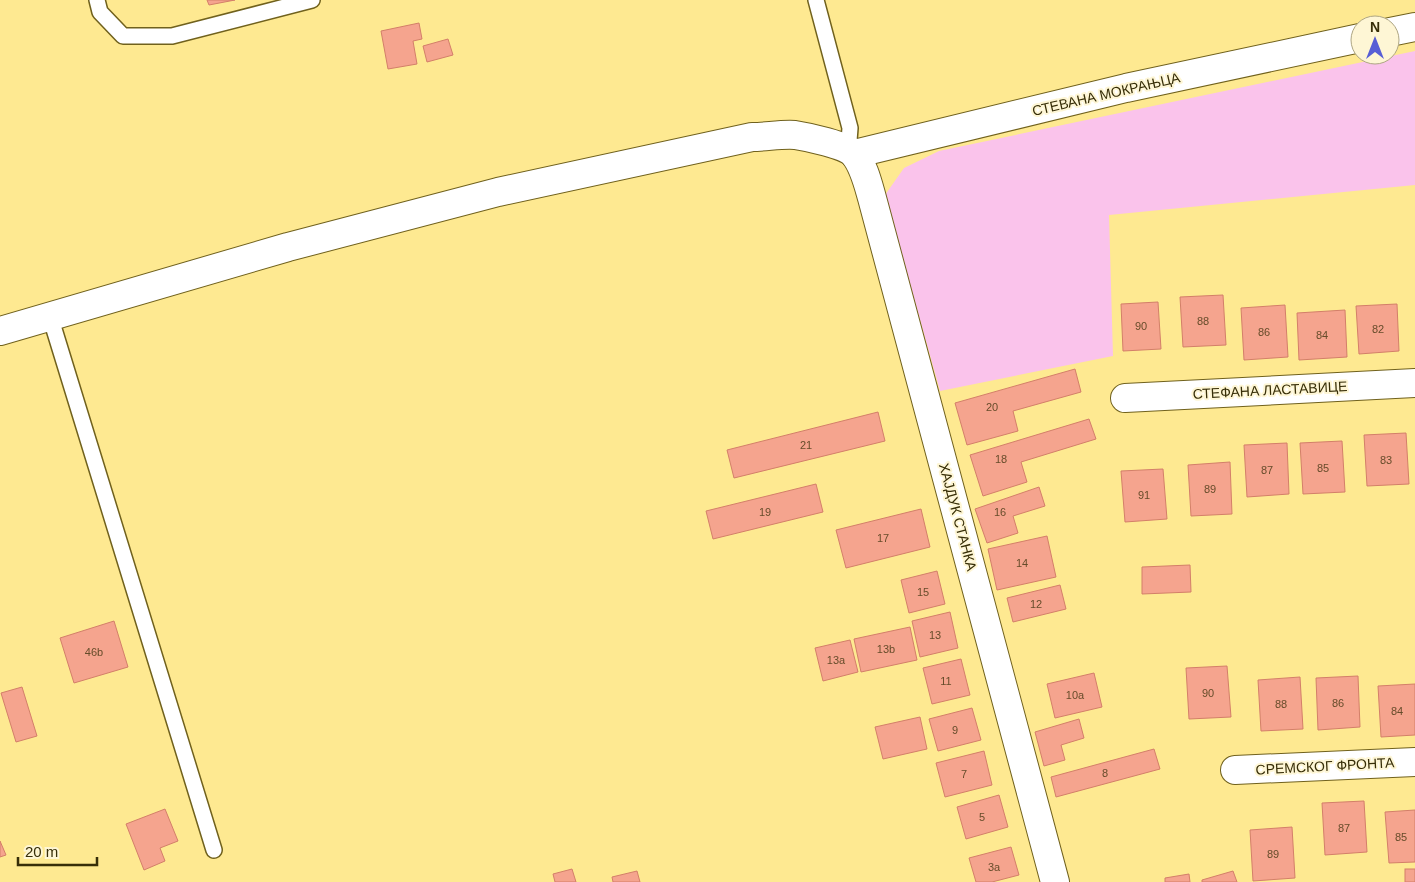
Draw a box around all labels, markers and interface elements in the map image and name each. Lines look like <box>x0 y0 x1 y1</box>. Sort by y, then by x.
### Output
north arrow <box>1350 15 1400 65</box>
text: N <box>1370 19 1380 35</box>
street label: СТЕВАНА МОКРАЊЦА <box>1030 69 1182 119</box>
house number: 88 <box>1197 315 1209 327</box>
house number: 90 <box>1135 320 1147 332</box>
house number: 82 <box>1372 323 1384 335</box>
house number: 86 <box>1258 326 1270 338</box>
house number: 84 <box>1316 329 1328 341</box>
street label: СТЕФАНА ЛАСТАВИЦЕ <box>1192 378 1348 402</box>
house number: 20 <box>986 401 998 413</box>
house number: 21 <box>800 439 812 451</box>
house number: 18 <box>995 453 1007 465</box>
house number: 83 <box>1380 454 1392 466</box>
street label: ХАЈДУК СТАНКА <box>936 461 980 573</box>
house number: 85 <box>1317 462 1329 474</box>
house number: 87 <box>1261 464 1273 476</box>
house number: 89 <box>1204 483 1216 495</box>
house number: 91 <box>1138 489 1150 501</box>
house number: 19 <box>759 506 771 518</box>
house number: 16 <box>994 506 1006 518</box>
house number: 17 <box>877 532 889 544</box>
house number: 14 <box>1016 557 1028 569</box>
house number: 15 <box>917 586 929 598</box>
house number: 12 <box>1030 598 1042 610</box>
house number: 13 <box>929 629 941 641</box>
house number: 13b <box>877 643 895 655</box>
house number: 46b <box>85 646 103 658</box>
house number: 13a <box>827 654 846 666</box>
house number: 11 <box>940 675 952 687</box>
house number: 90 <box>1202 687 1214 699</box>
house number: 10a <box>1066 689 1085 701</box>
house number: 86 <box>1332 697 1344 709</box>
house number: 88 <box>1275 698 1287 710</box>
house number: 84 <box>1391 705 1403 717</box>
house number: 9 <box>952 724 958 736</box>
street label: СРЕМСКОГ ФРОНТА <box>1255 754 1395 778</box>
house number: 8 <box>1102 767 1108 779</box>
house number: 7 <box>961 768 967 780</box>
house number: 5 <box>979 811 985 823</box>
house number: 87 <box>1338 822 1350 834</box>
house number: 85 <box>1395 831 1407 843</box>
scale bar <box>18 834 96 866</box>
text: 20 m <box>25 843 58 860</box>
house number: 89 <box>1267 848 1279 860</box>
house number: 3a <box>988 861 1001 873</box>

